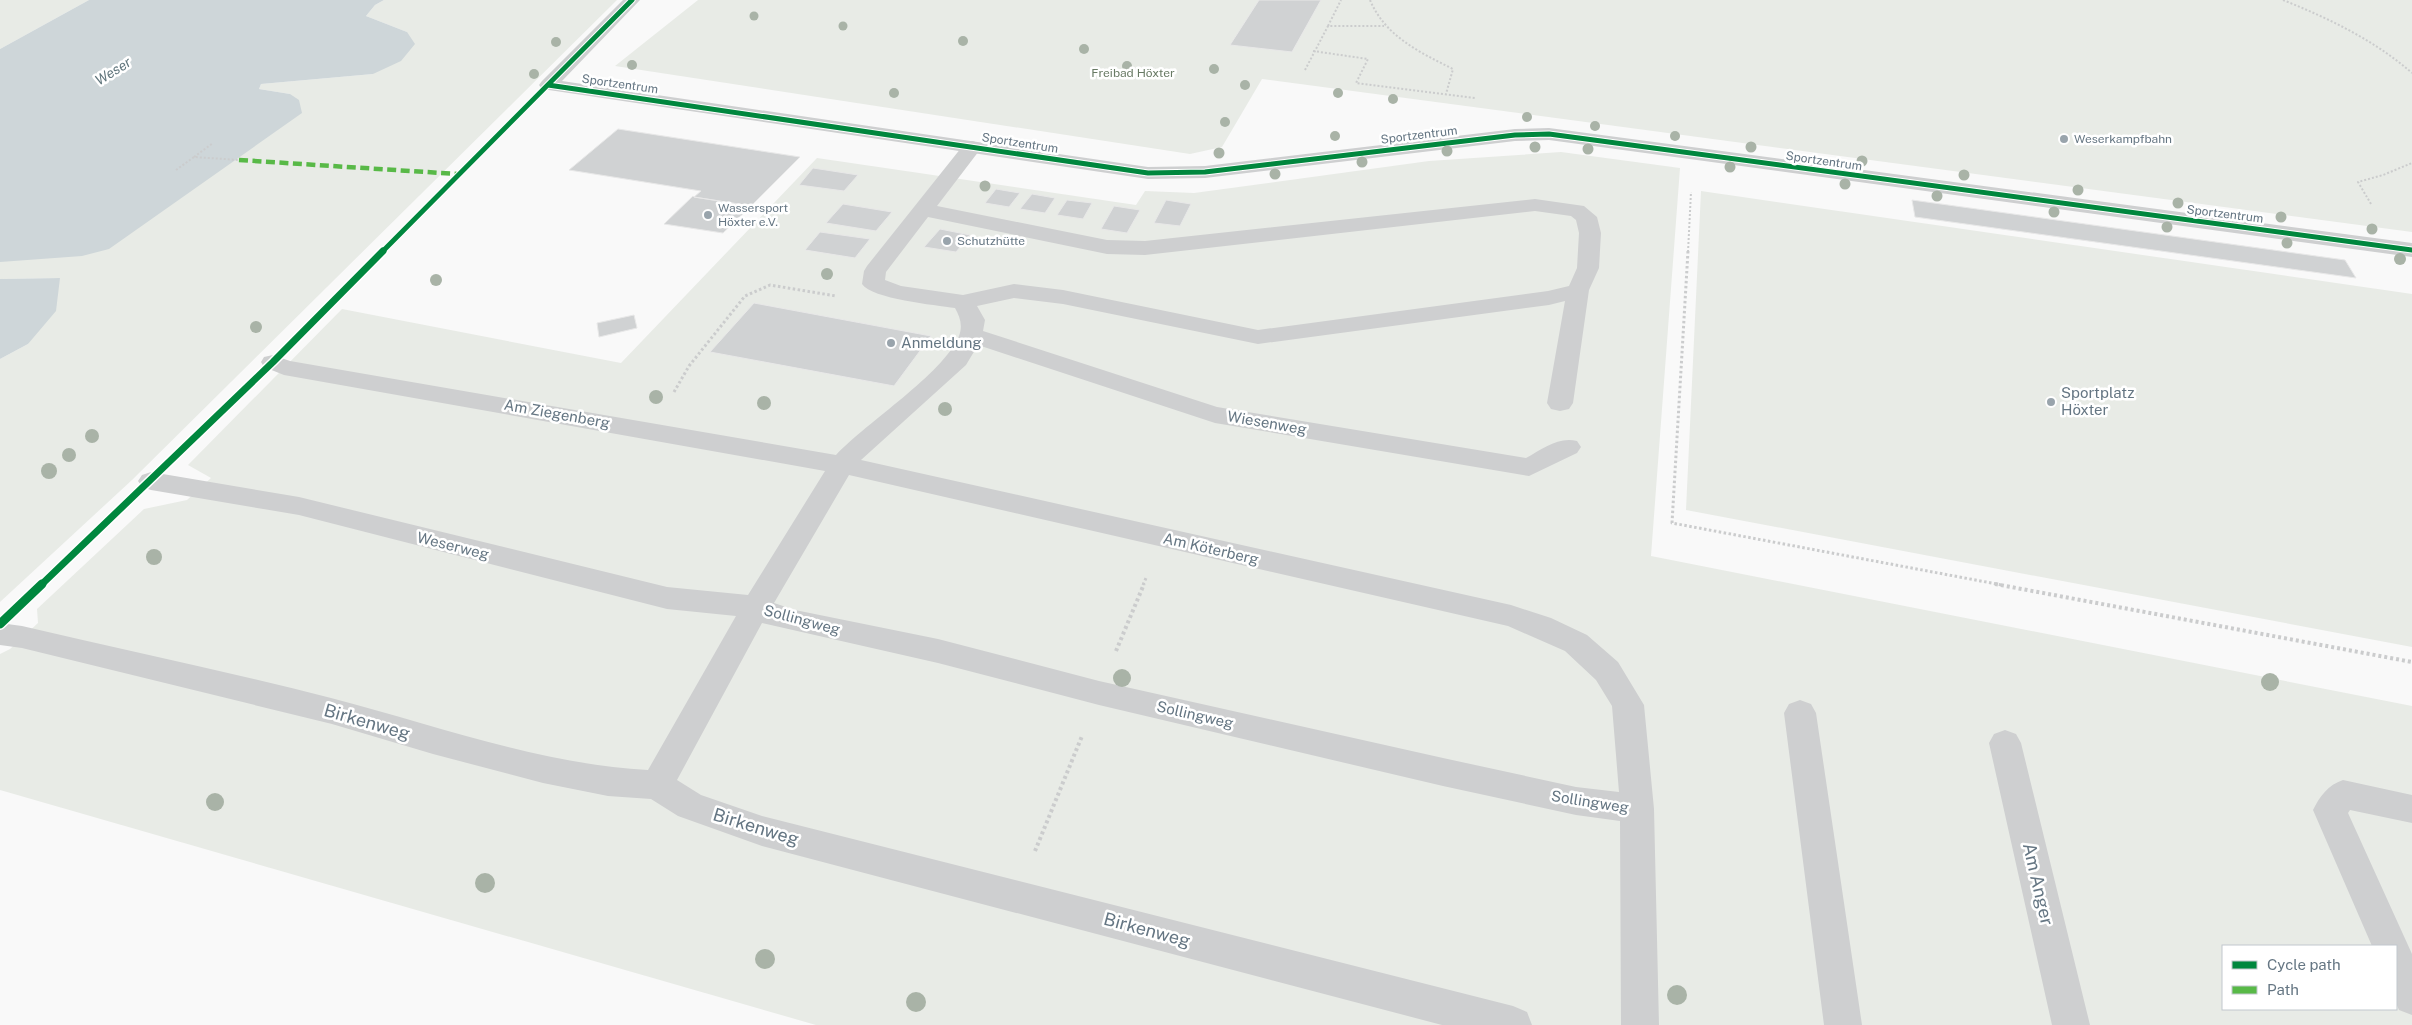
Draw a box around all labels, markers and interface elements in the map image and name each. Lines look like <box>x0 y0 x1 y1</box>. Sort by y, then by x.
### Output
water label: Weser <box>92 53 135 88</box>
park label: Freibad Höxter <box>1091 66 1175 80</box>
street label: Sportzentrum <box>581 72 659 96</box>
street label: Sportzentrum <box>1380 123 1458 147</box>
street label: Sportzentrum <box>981 130 1059 156</box>
place label: Weserkampfbahn <box>2074 132 2172 146</box>
marker: Weserkampfbahn <box>2058 133 2070 145</box>
street label: Sportzentrum <box>1785 149 1863 173</box>
place label: Wassersport Höxter e.V. <box>718 201 789 229</box>
street label: Sportzentrum <box>2186 202 2264 226</box>
marker: Wassersport Höxter e.V. <box>702 209 714 221</box>
place label: Schutzhütte <box>957 234 1025 248</box>
marker: Schutzhütte <box>941 235 953 247</box>
place label: Anmeldung <box>901 334 982 351</box>
marker: Anmeldung <box>885 337 897 349</box>
place label: Sportplatz Höxter <box>2061 384 2134 418</box>
street label: Am Ziegenberg <box>503 396 611 431</box>
marker: Sportplatz Höxter <box>2045 396 2057 408</box>
street label: Wiesenweg <box>1226 407 1308 438</box>
street label: Weserweg <box>415 528 491 563</box>
street label: Am Köterberg <box>1162 529 1261 568</box>
street label: Sollingweg <box>762 601 842 638</box>
street label: Sollingweg <box>1155 697 1235 732</box>
street label: Birkenweg <box>322 699 413 744</box>
street label: Sollingweg <box>1550 787 1630 816</box>
street label: Birkenweg <box>711 803 802 850</box>
street label: Am Anger <box>2019 841 2058 927</box>
street label: Birkenweg <box>1101 908 1193 951</box>
legend <box>2222 945 2397 1010</box>
text: Cycle path <box>2267 956 2341 973</box>
text: Path <box>2267 981 2299 998</box>

